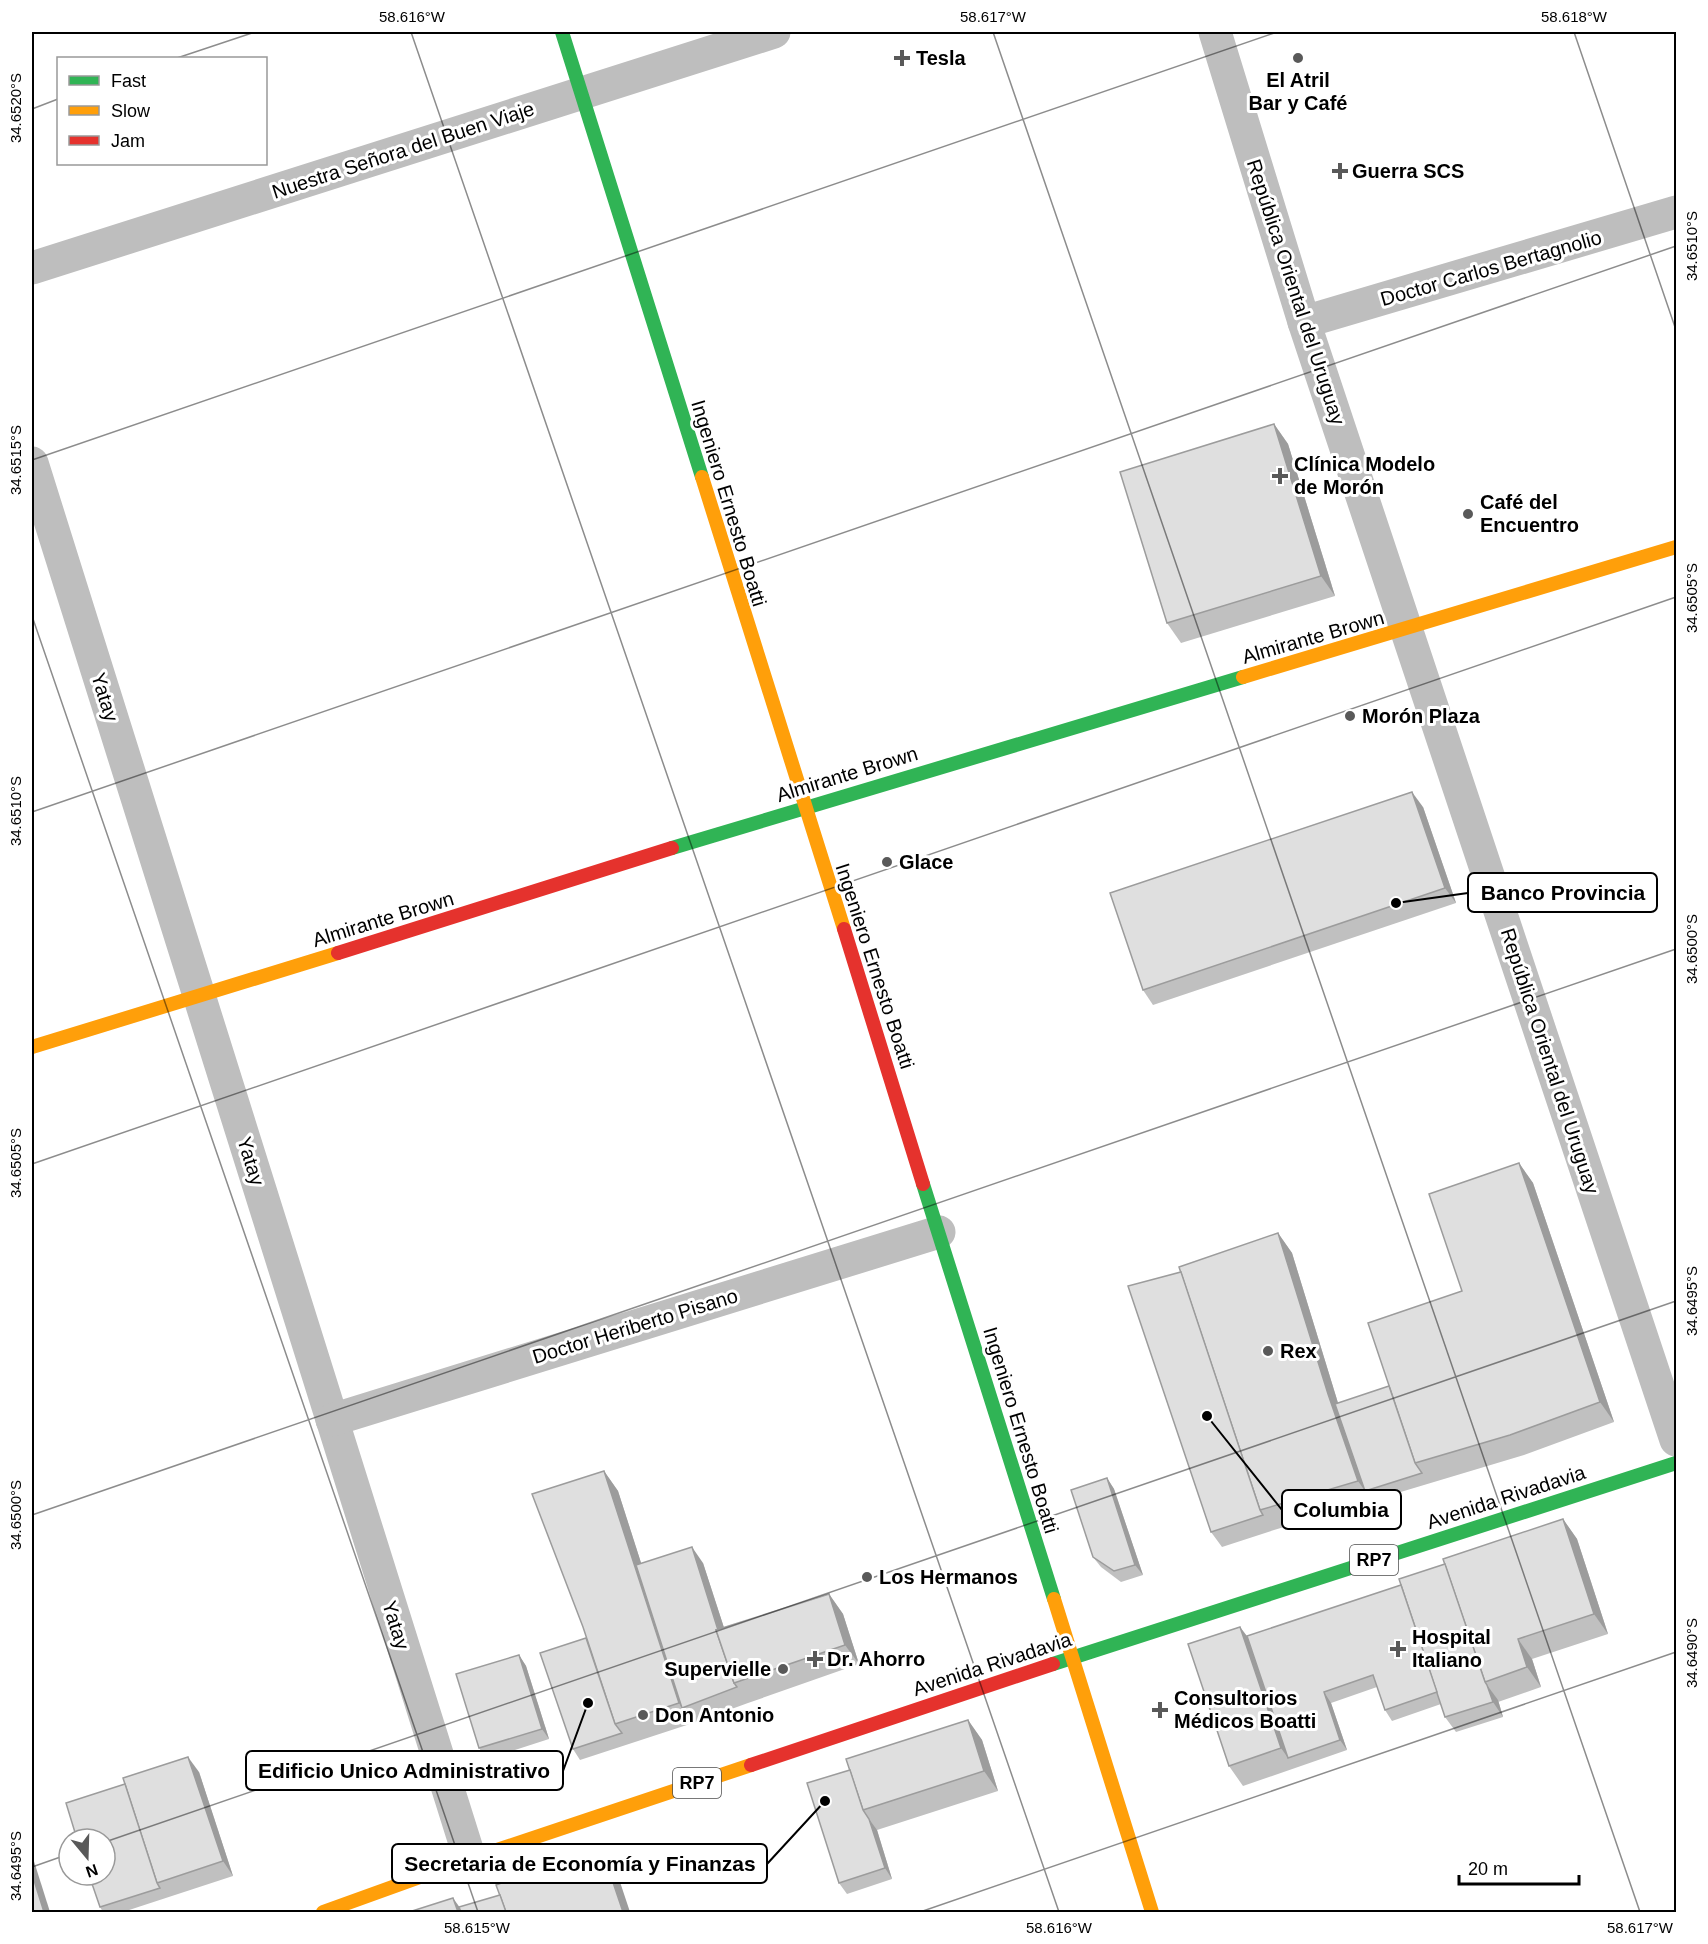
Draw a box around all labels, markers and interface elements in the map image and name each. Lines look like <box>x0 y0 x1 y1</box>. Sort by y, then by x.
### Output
text: 58.616°W <box>379 8 446 25</box>
text: 58.617°W <box>960 8 1027 25</box>
text: 58.618°W <box>1541 8 1608 25</box>
place label: Tesla <box>916 47 967 69</box>
marker: Tesla <box>893 49 911 67</box>
marker: El Atril Bar y Café <box>1291 51 1305 65</box>
legend <box>57 57 267 165</box>
place label: El Atril Bar y Café <box>1249 69 1347 114</box>
text: Fast <box>111 71 146 91</box>
text: 34.6520°S <box>7 73 24 143</box>
street label: Nuestra Señora del Buen Viaje <box>269 97 537 203</box>
text: Slow <box>111 101 151 121</box>
text: Jam <box>111 131 145 151</box>
street label: República Oriental del Uruguay <box>1243 156 1349 428</box>
place label: Guerra SCS <box>1352 160 1464 182</box>
marker: Guerra SCS <box>1333 164 1347 178</box>
text: 34.6510°S <box>1683 211 1700 281</box>
street label: Doctor Carlos Bertagnolio <box>1378 226 1604 310</box>
street label: Ingeniero Ernesto Boatti <box>687 397 771 609</box>
text: 34.6515°S <box>7 425 24 495</box>
place label: Clínica Modelo de Morón <box>1294 453 1435 498</box>
marker: Clínica Modelo de Morón <box>1271 467 1289 485</box>
place label: Café del Encuentro <box>1480 491 1579 536</box>
marker: Café del Encuentro <box>1461 507 1475 521</box>
text: 34.6505°S <box>1683 563 1700 633</box>
street label: Almirante Brown <box>1239 606 1387 668</box>
street label: Yatay <box>87 670 123 724</box>
place label: Morón Plaza <box>1362 705 1481 727</box>
marker: Morón Plaza <box>1343 709 1357 723</box>
street label: Almirante Brown <box>774 742 920 806</box>
text: 34.6510°S <box>7 776 24 846</box>
place label: Glace <box>899 851 953 873</box>
marker: Glace <box>880 855 894 869</box>
street label: Ingeniero Ernesto Boatti <box>831 861 919 1071</box>
callout: Banco Provincia <box>1468 873 1657 912</box>
text: Banco Provincia <box>1481 881 1646 904</box>
street label: Almirante Brown <box>310 887 456 951</box>
text: 34.6500°S <box>1683 914 1700 984</box>
street label: República Oriental del Uruguay <box>1497 925 1603 1197</box>
text: 34.6505°S <box>7 1128 24 1198</box>
street label: Yatay <box>233 1134 269 1188</box>
text: 34.6495°S <box>1683 1266 1700 1336</box>
street label: Doctor Heriberto Pisano <box>530 1284 740 1368</box>
street label: Ingeniero Ernesto Boatti <box>979 1324 1063 1536</box>
place label: Rex <box>1280 1340 1317 1362</box>
marker: Rex <box>1261 1344 1275 1358</box>
street label: Avenida Rivadavia <box>1424 1461 1589 1533</box>
text: 34.6500°S <box>7 1480 24 1550</box>
callout: Columbia <box>1282 1490 1401 1529</box>
text: Columbia <box>1293 1498 1389 1521</box>
road number: RP7 <box>1350 1545 1398 1575</box>
place label: Los Hermanos <box>879 1566 1018 1588</box>
marker: Los Hermanos <box>860 1570 874 1584</box>
street label: Yatay <box>378 1598 414 1652</box>
text: 34.6490°S <box>1683 1618 1700 1688</box>
place label: Hospital Italiano <box>1412 1626 1491 1671</box>
street label: Avenida Rivadavia <box>910 1628 1075 1700</box>
marker: Hospital Italiano <box>1389 1640 1407 1658</box>
place label: Dr. Ahorro <box>827 1648 925 1670</box>
marker: Dr. Ahorro <box>808 1652 822 1666</box>
place label: Supervielle <box>664 1658 771 1680</box>
marker: Supervielle <box>776 1662 790 1676</box>
place label: Consultorios Médicos Boatti <box>1174 1687 1316 1732</box>
marker: Consultorios Médicos Boatti <box>1151 1701 1169 1719</box>
place label: Don Antonio <box>655 1704 774 1726</box>
marker: Don Antonio <box>636 1708 650 1722</box>
callout: Edificio Unico Administrativo <box>246 1751 563 1790</box>
text: Edificio Unico Administrativo <box>258 1759 550 1782</box>
road number: RP7 <box>673 1768 721 1798</box>
north arrow <box>57 1827 117 1887</box>
text: 34.6495°S <box>7 1831 24 1901</box>
callout: Secretaria de Economía y Finanzas <box>392 1844 767 1883</box>
scale bar <box>1459 1848 1579 1886</box>
text: Secretaria de Economía y Finanzas <box>404 1852 756 1875</box>
text: 20 m <box>1468 1859 1508 1879</box>
text: N <box>83 1861 100 1881</box>
text: 58.615°W <box>444 1919 511 1936</box>
text: 58.616°W <box>1026 1919 1093 1936</box>
text: 58.617°W <box>1607 1919 1674 1936</box>

